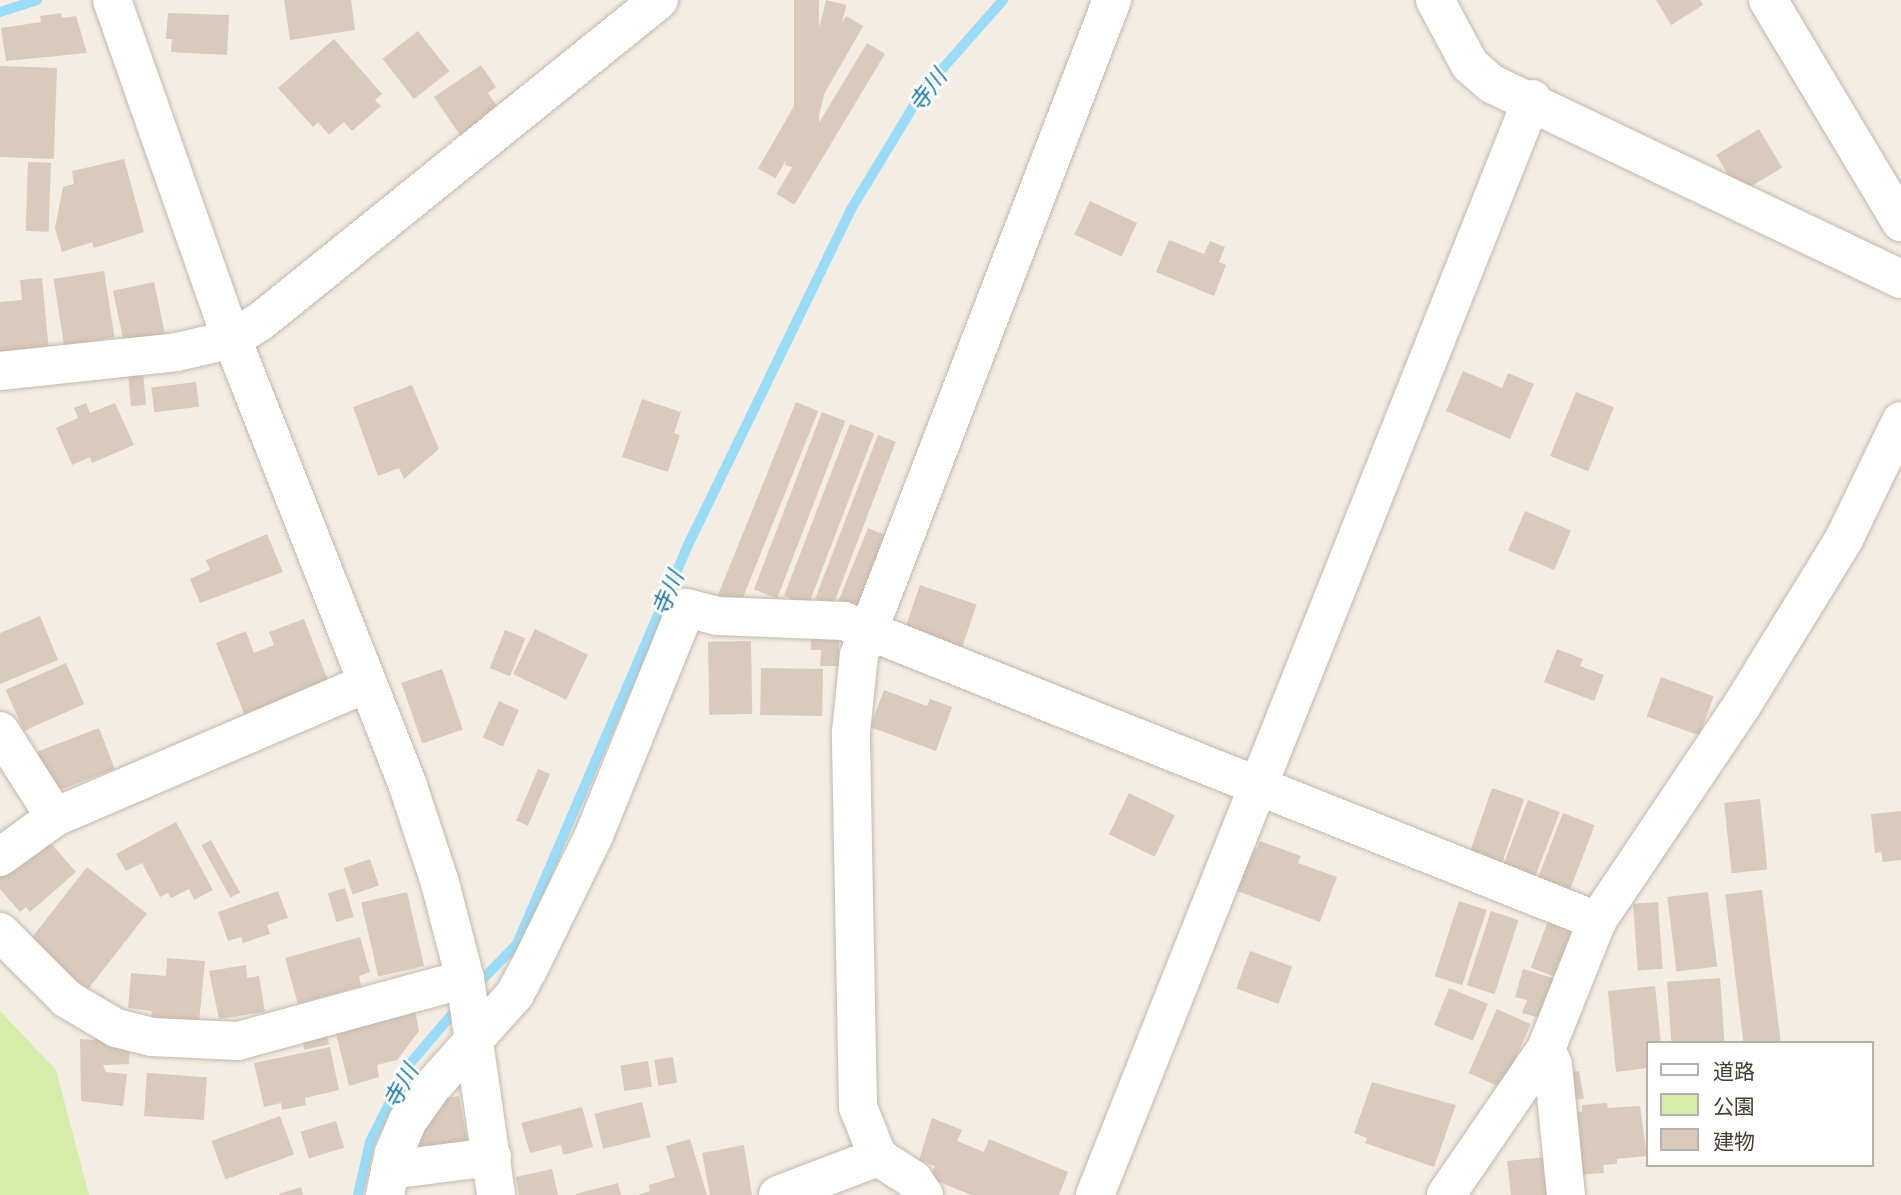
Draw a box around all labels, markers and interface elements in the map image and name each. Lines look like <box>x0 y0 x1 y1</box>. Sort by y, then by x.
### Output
water label: 寺川 <box>902 63 952 117</box>
water label: 寺川 <box>645 566 689 620</box>
legend <box>1646 1041 1873 1167</box>
text: 道路 <box>1713 1057 1755 1085</box>
water label: 寺川 <box>377 1059 423 1113</box>
text: 公園 <box>1713 1092 1755 1120</box>
text: 建物 <box>1713 1127 1755 1155</box>

